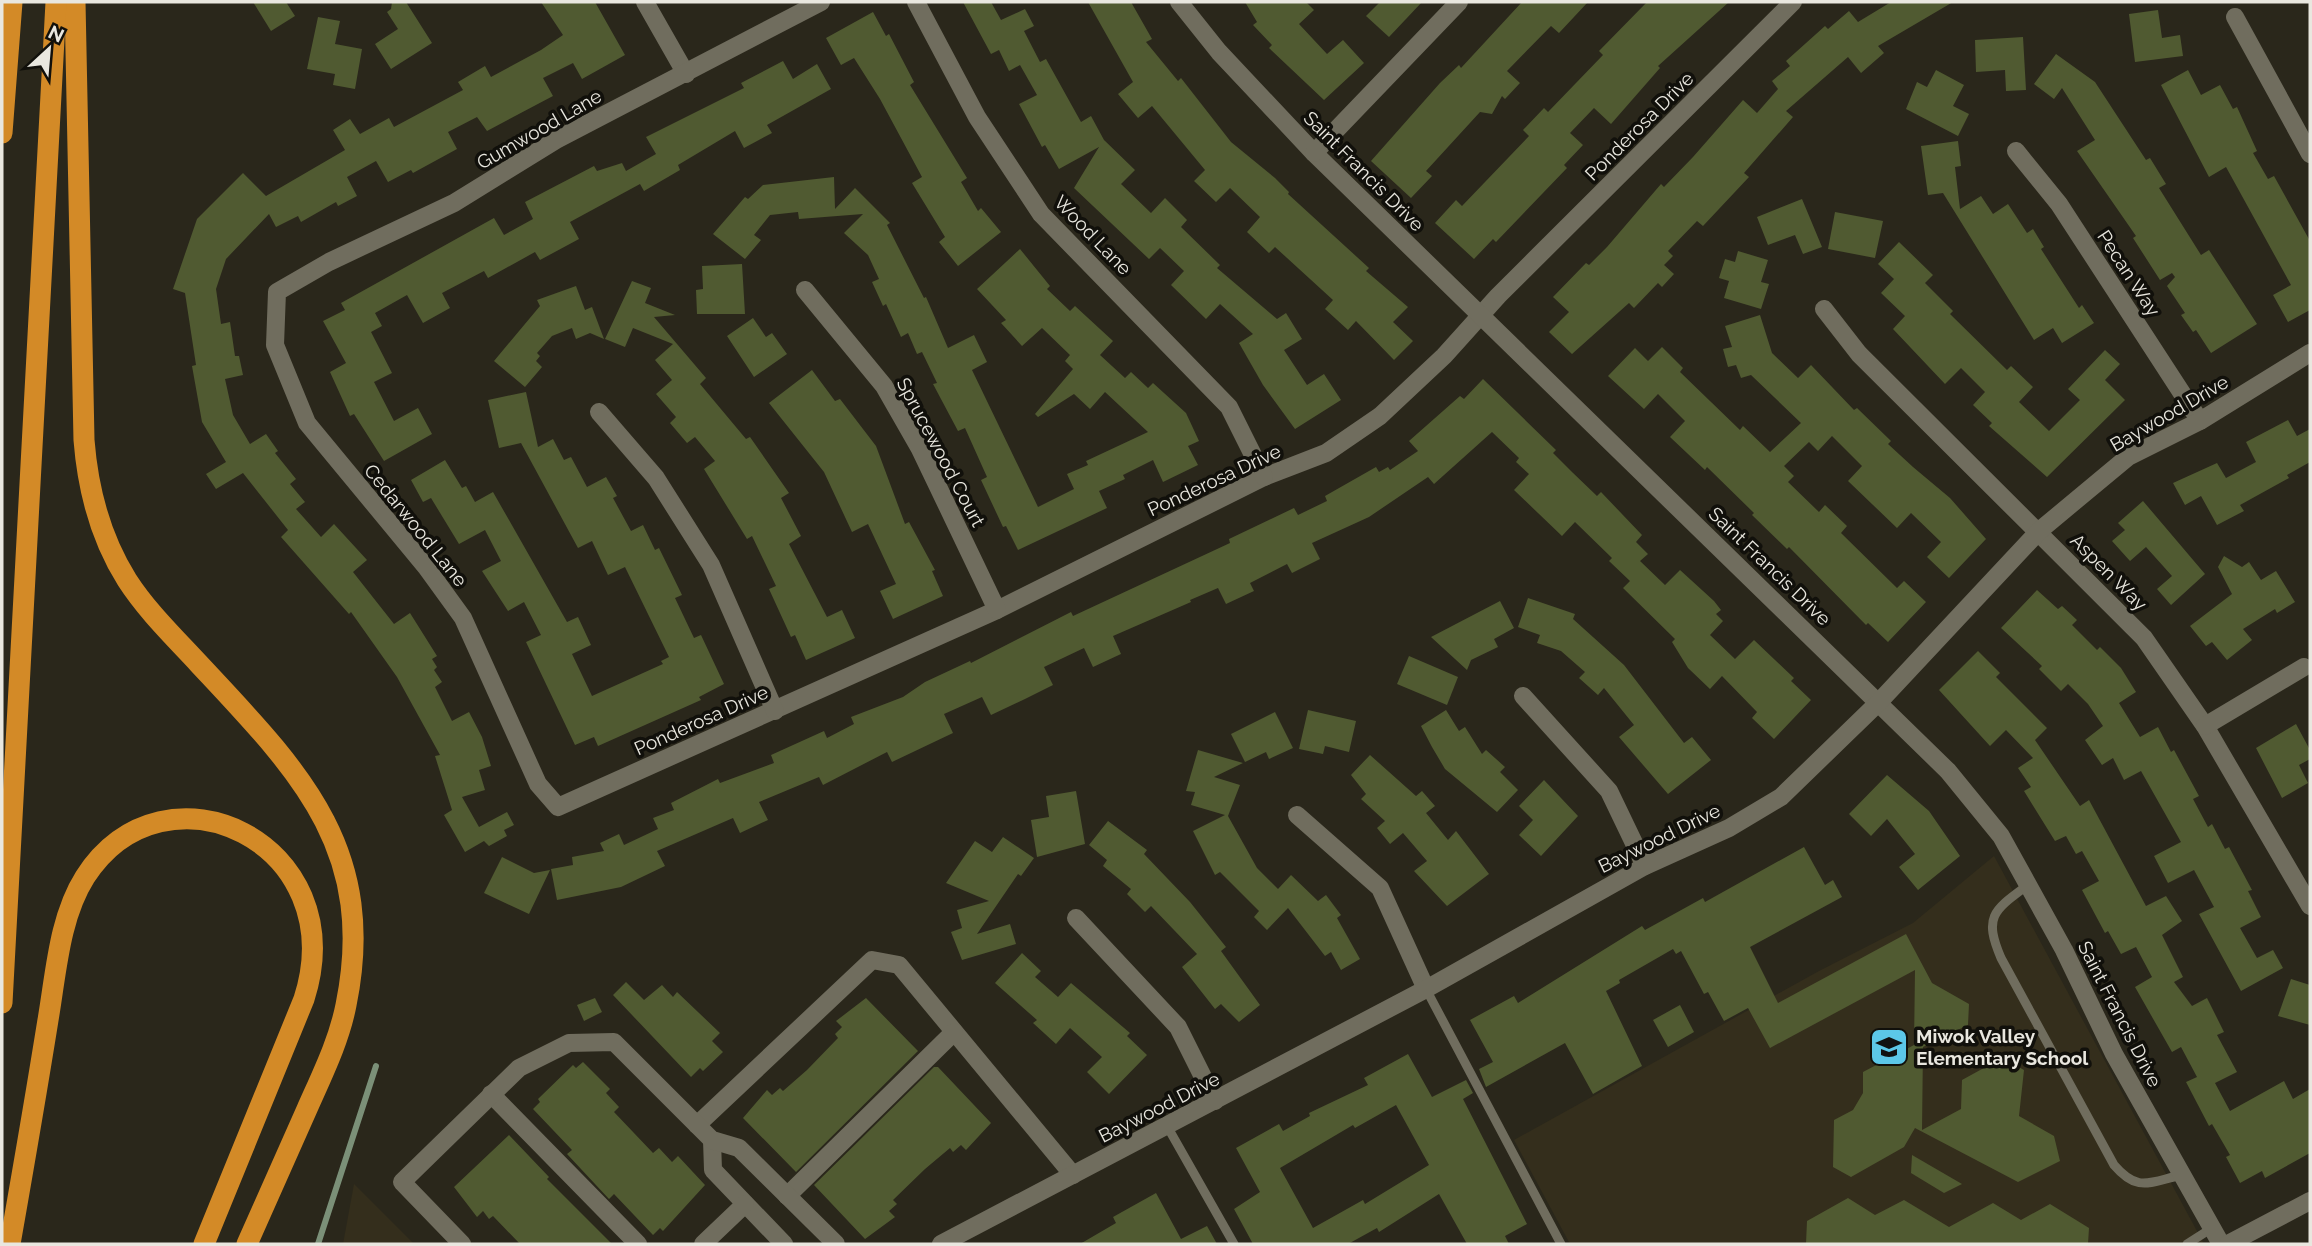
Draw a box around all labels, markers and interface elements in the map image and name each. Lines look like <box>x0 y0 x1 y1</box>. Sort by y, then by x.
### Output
north arrow <box>14 14 84 84</box>
text: N <box>45 21 68 47</box>
street label: Ponderosa Drive <box>1580 67 1698 185</box>
street label: Gumwood Lane <box>473 84 605 174</box>
street label: Saint Francis Drive <box>1299 106 1429 236</box>
street label: Wood Lane <box>1050 191 1136 279</box>
street label: Pecan Way <box>2093 226 2165 320</box>
street label: Baywood Drive <box>2106 370 2232 456</box>
street label: Sprucewood Court <box>892 374 990 531</box>
street label: Ponderosa Drive <box>1144 440 1284 520</box>
street label: Cedarwood Lane <box>360 459 472 591</box>
street label: Saint Francis Drive <box>1705 502 1835 630</box>
street label: Aspen Way <box>2066 529 2152 615</box>
street label: Ponderosa Drive <box>631 681 771 759</box>
street label: Baywood Drive <box>1595 799 1723 877</box>
street label: Saint Francis Drive <box>2074 937 2166 1091</box>
place label: Miwok Valley Elementary School <box>1916 1025 2089 1069</box>
school or university icon: Miwok Valley Elementary School <box>1868 1026 1910 1068</box>
street label: Baywood Drive <box>1095 1067 1223 1147</box>

